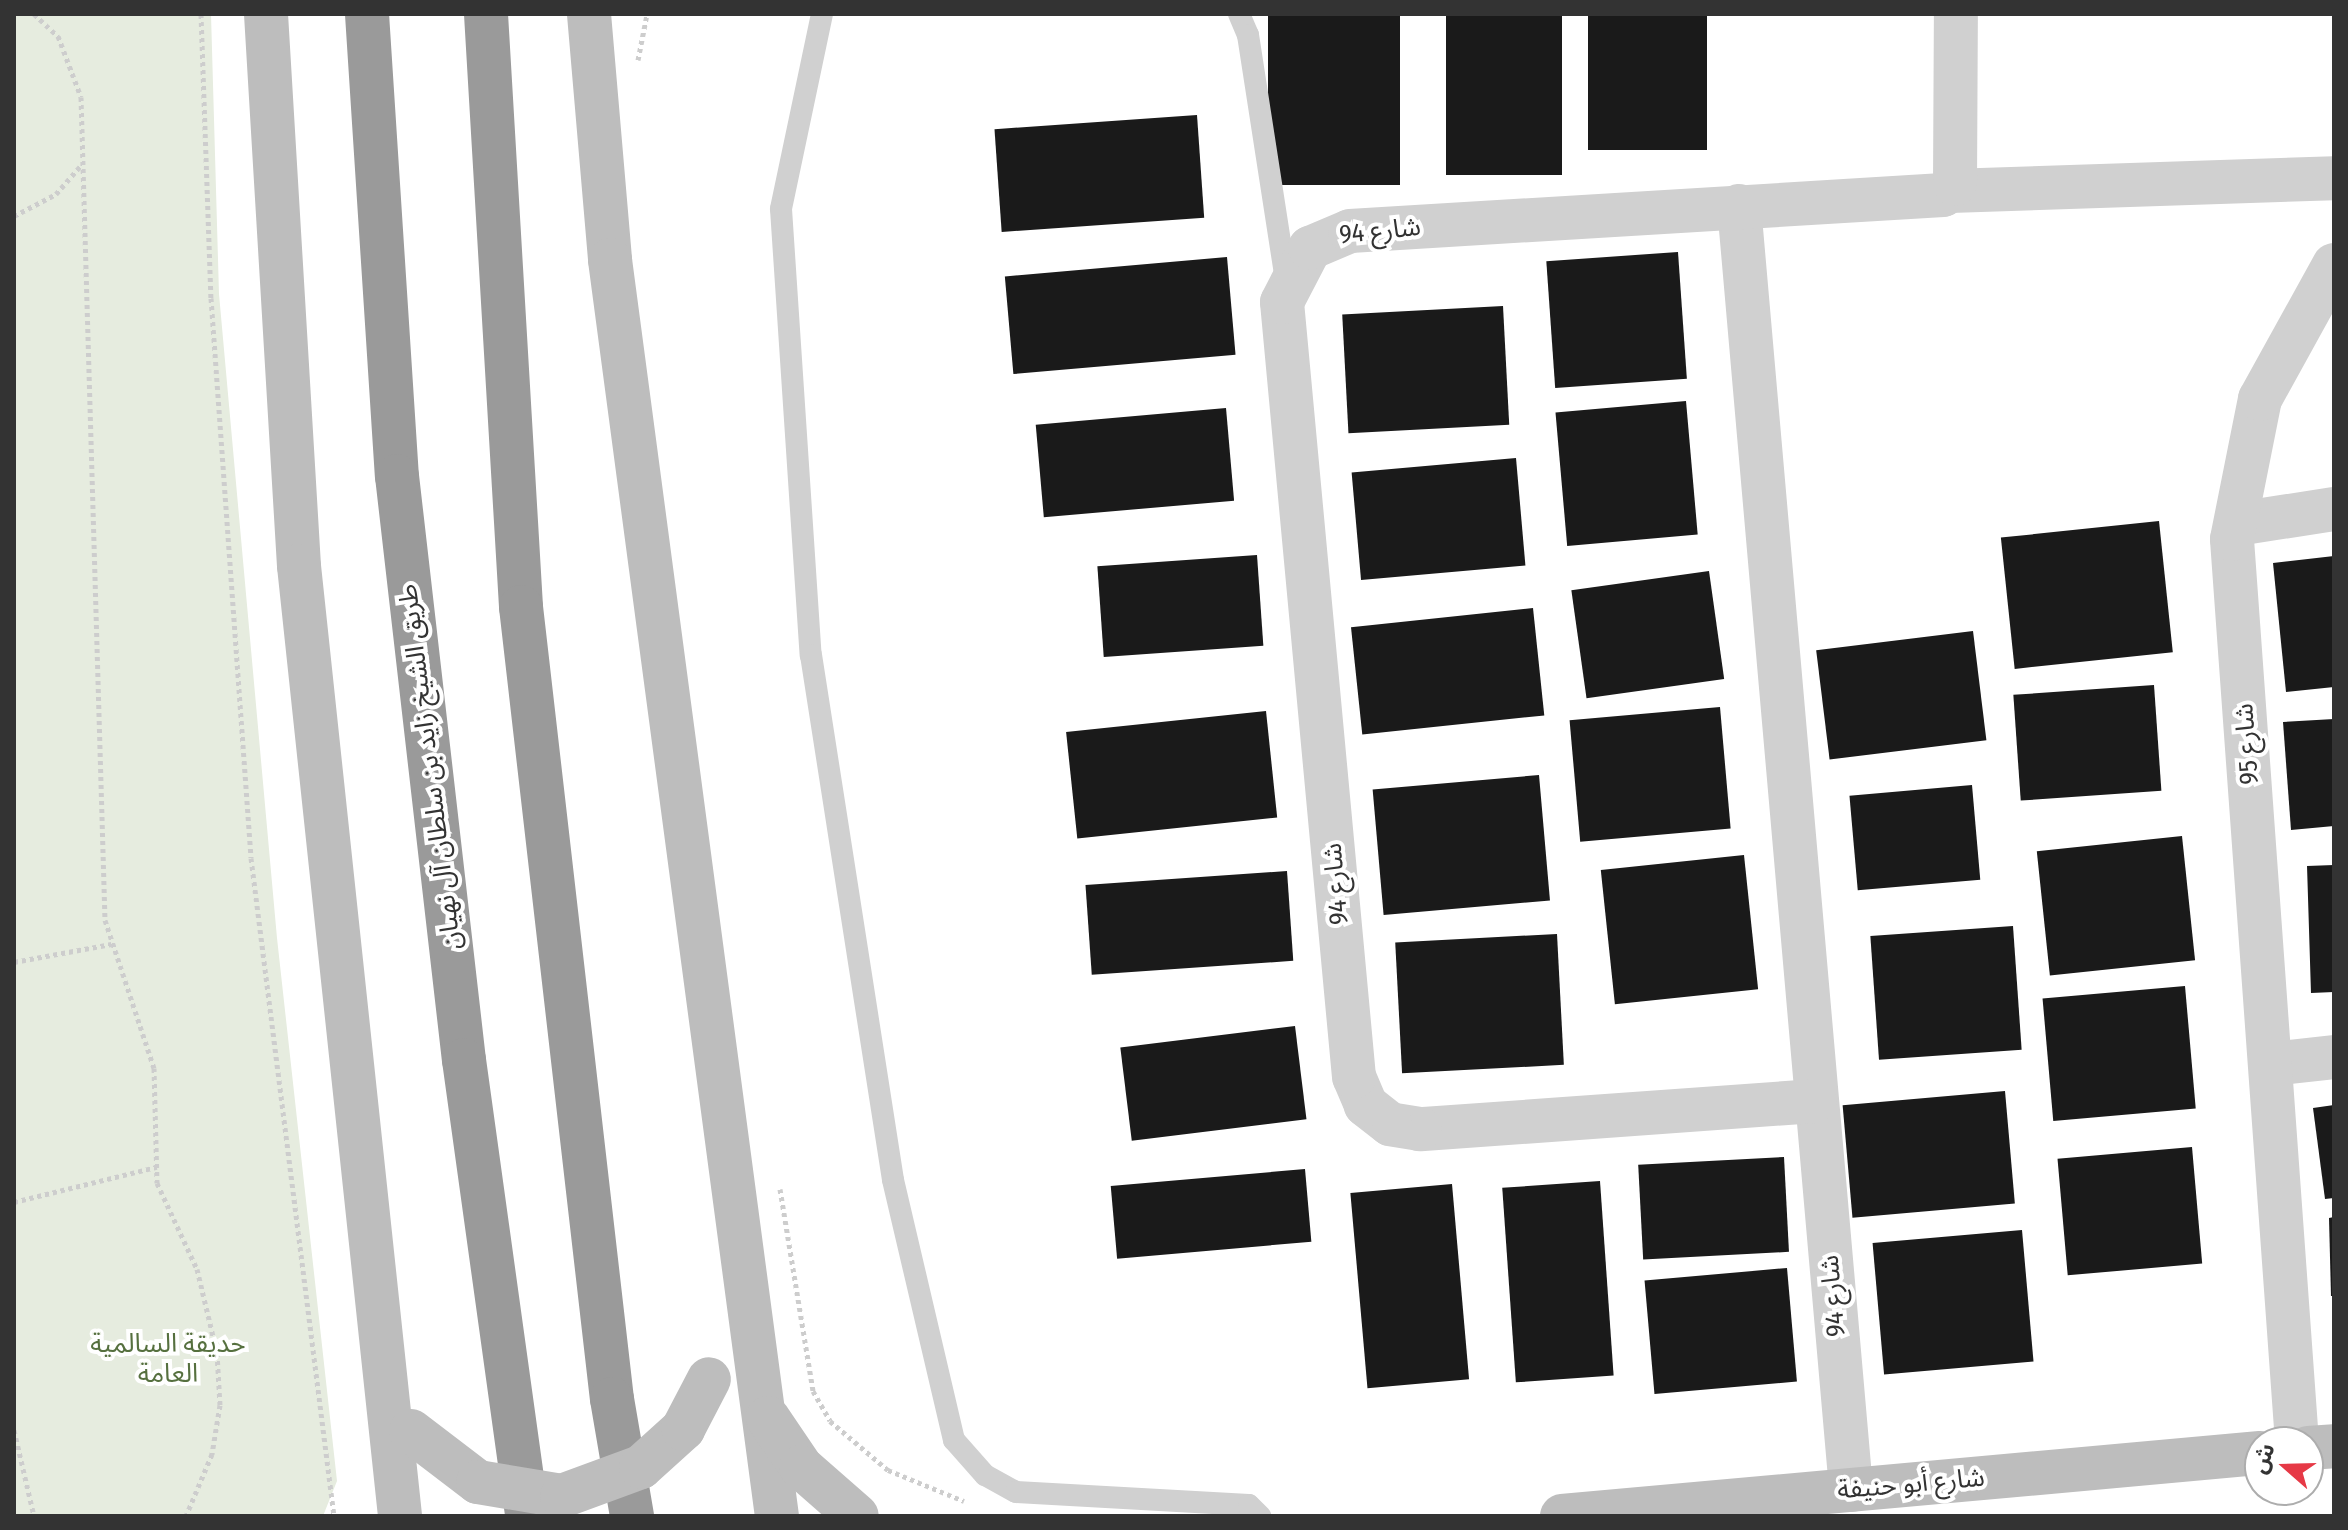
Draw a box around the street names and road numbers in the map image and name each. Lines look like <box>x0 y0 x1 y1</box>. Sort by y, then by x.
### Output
street label: شارع 94 <box>1338 211 1422 251</box>
street label: طريق الشيخ زايد بن سلطان آل نهيان <box>392 582 468 952</box>
street label: شارع 95 <box>2229 702 2265 786</box>
street label: شارع 94 <box>1317 842 1355 926</box>
street label: شارع 94 <box>1814 1254 1852 1338</box>
street label: شارع أبو حنيفة <box>1836 1462 1986 1506</box>

